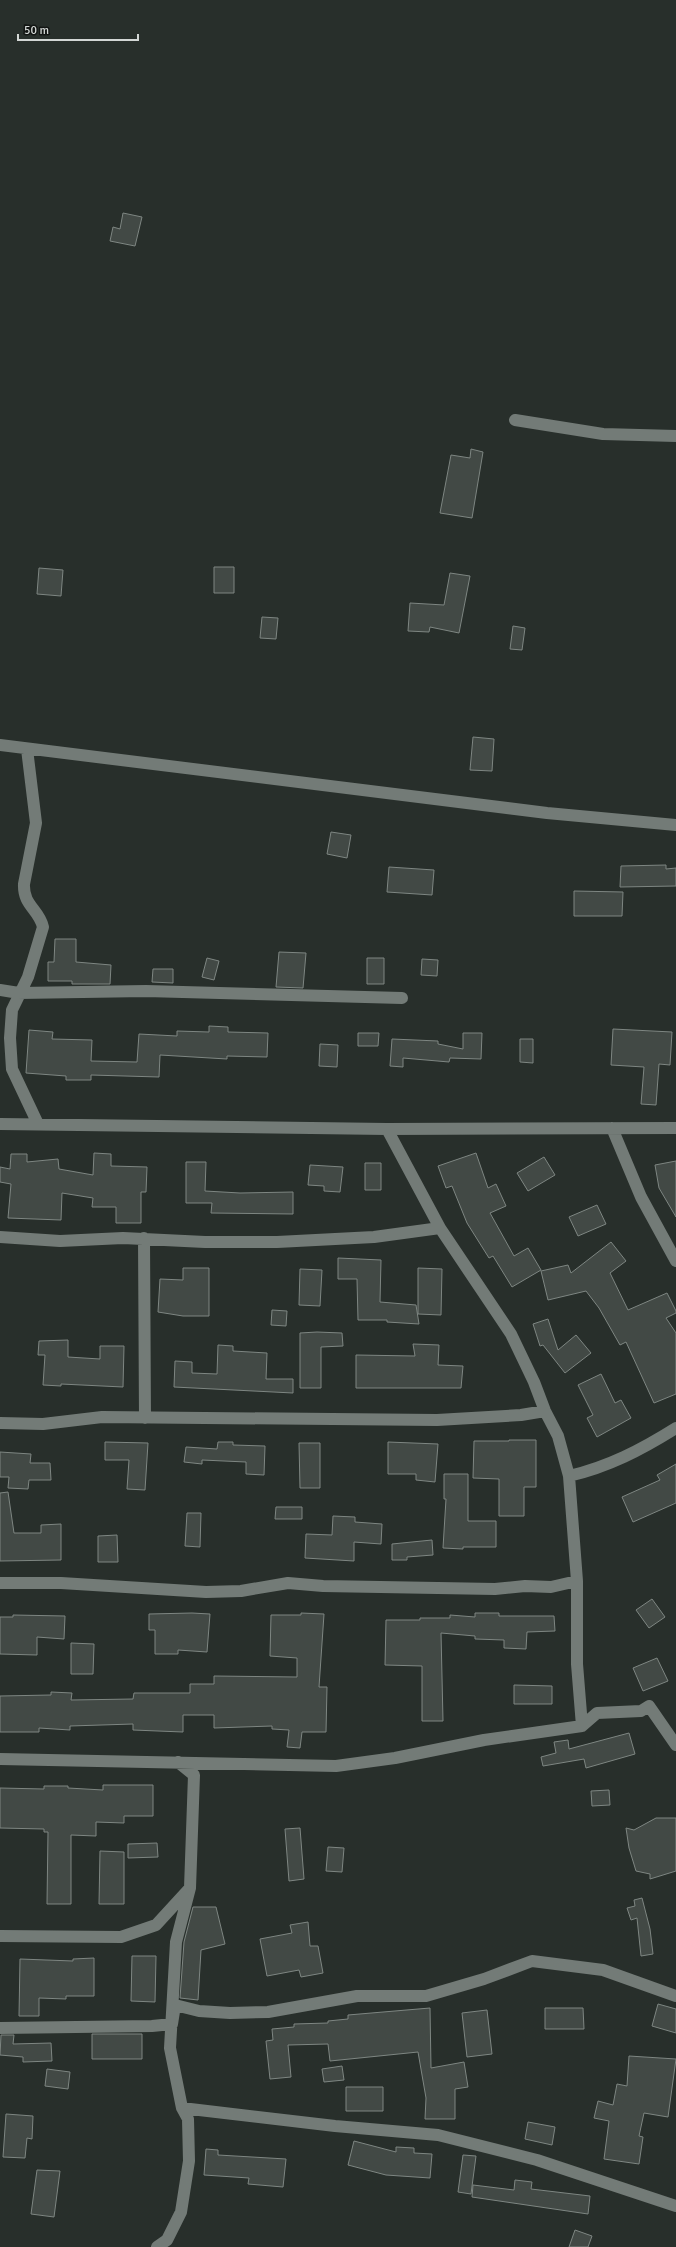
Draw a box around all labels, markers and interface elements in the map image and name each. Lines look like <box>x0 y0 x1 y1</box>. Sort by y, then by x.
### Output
scale bar <box>18 16 138 42</box>
text: 50 m <box>24 23 49 38</box>

